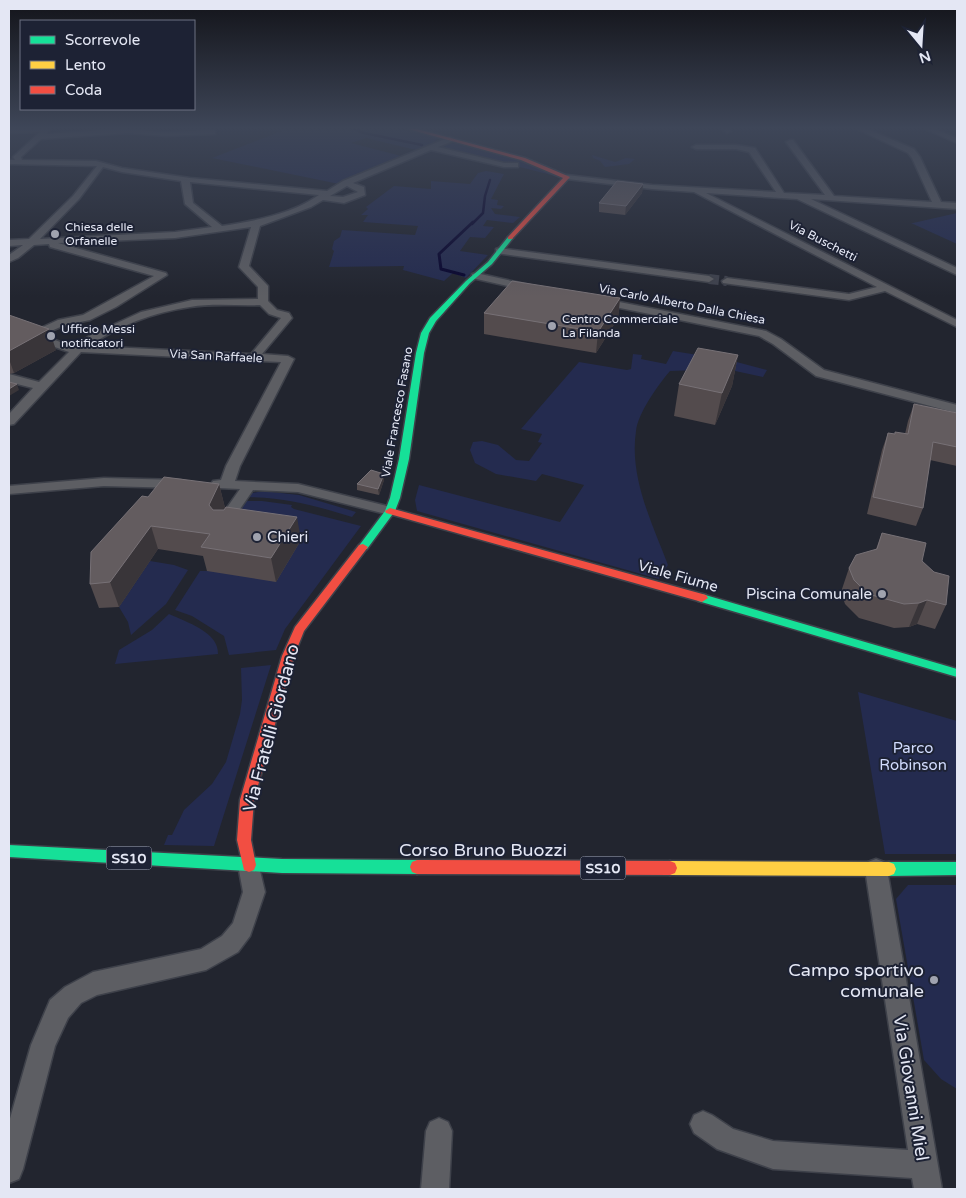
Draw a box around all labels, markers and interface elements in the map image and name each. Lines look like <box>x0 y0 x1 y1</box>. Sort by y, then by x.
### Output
legend <box>20 20 195 110</box>
north arrow <box>896 20 946 70</box>
text: Scorrevole <box>65 31 140 49</box>
text: N <box>917 47 933 67</box>
text: Lento <box>65 56 106 74</box>
text: Coda <box>65 81 102 99</box>
street label: Via Buschetti <box>786 218 860 264</box>
place label: Chiesa delle Orfanelle <box>65 220 133 248</box>
marker: Chiesa delle Orfanelle <box>49 228 61 240</box>
street label: Via Carlo Alberto Dalla Chiesa <box>598 281 766 327</box>
place label: Centro Commerciale La Filanda <box>562 312 678 340</box>
marker: Centro Commerciale La Filanda <box>546 320 558 332</box>
place label: Ufficio Messi notificatori <box>61 322 135 350</box>
marker: Ufficio Messi notificatori <box>45 330 57 342</box>
street label: Viale Francesco Fasano <box>379 346 415 478</box>
street label: Via San Raffaele <box>169 347 263 365</box>
place label: Chieri <box>267 528 308 546</box>
marker: Chieri <box>251 531 263 543</box>
street label: Viale Fiume <box>636 556 720 596</box>
place label: Piscina Comunale <box>746 585 872 603</box>
marker: Piscina Comunale <box>876 588 888 600</box>
street label: Via Fratelli Giordano <box>238 642 304 814</box>
park label: Parco Robinson <box>879 739 947 774</box>
street label: Corso Bruno Buozzi <box>399 839 567 861</box>
road number: SS10 <box>106 846 152 870</box>
road number: SS10 <box>580 856 626 880</box>
place label: Campo sportivo comunale <box>788 959 924 1002</box>
marker: Campo sportivo comunale <box>928 974 940 986</box>
street label: Via Giovanni Miel <box>889 1013 933 1163</box>

